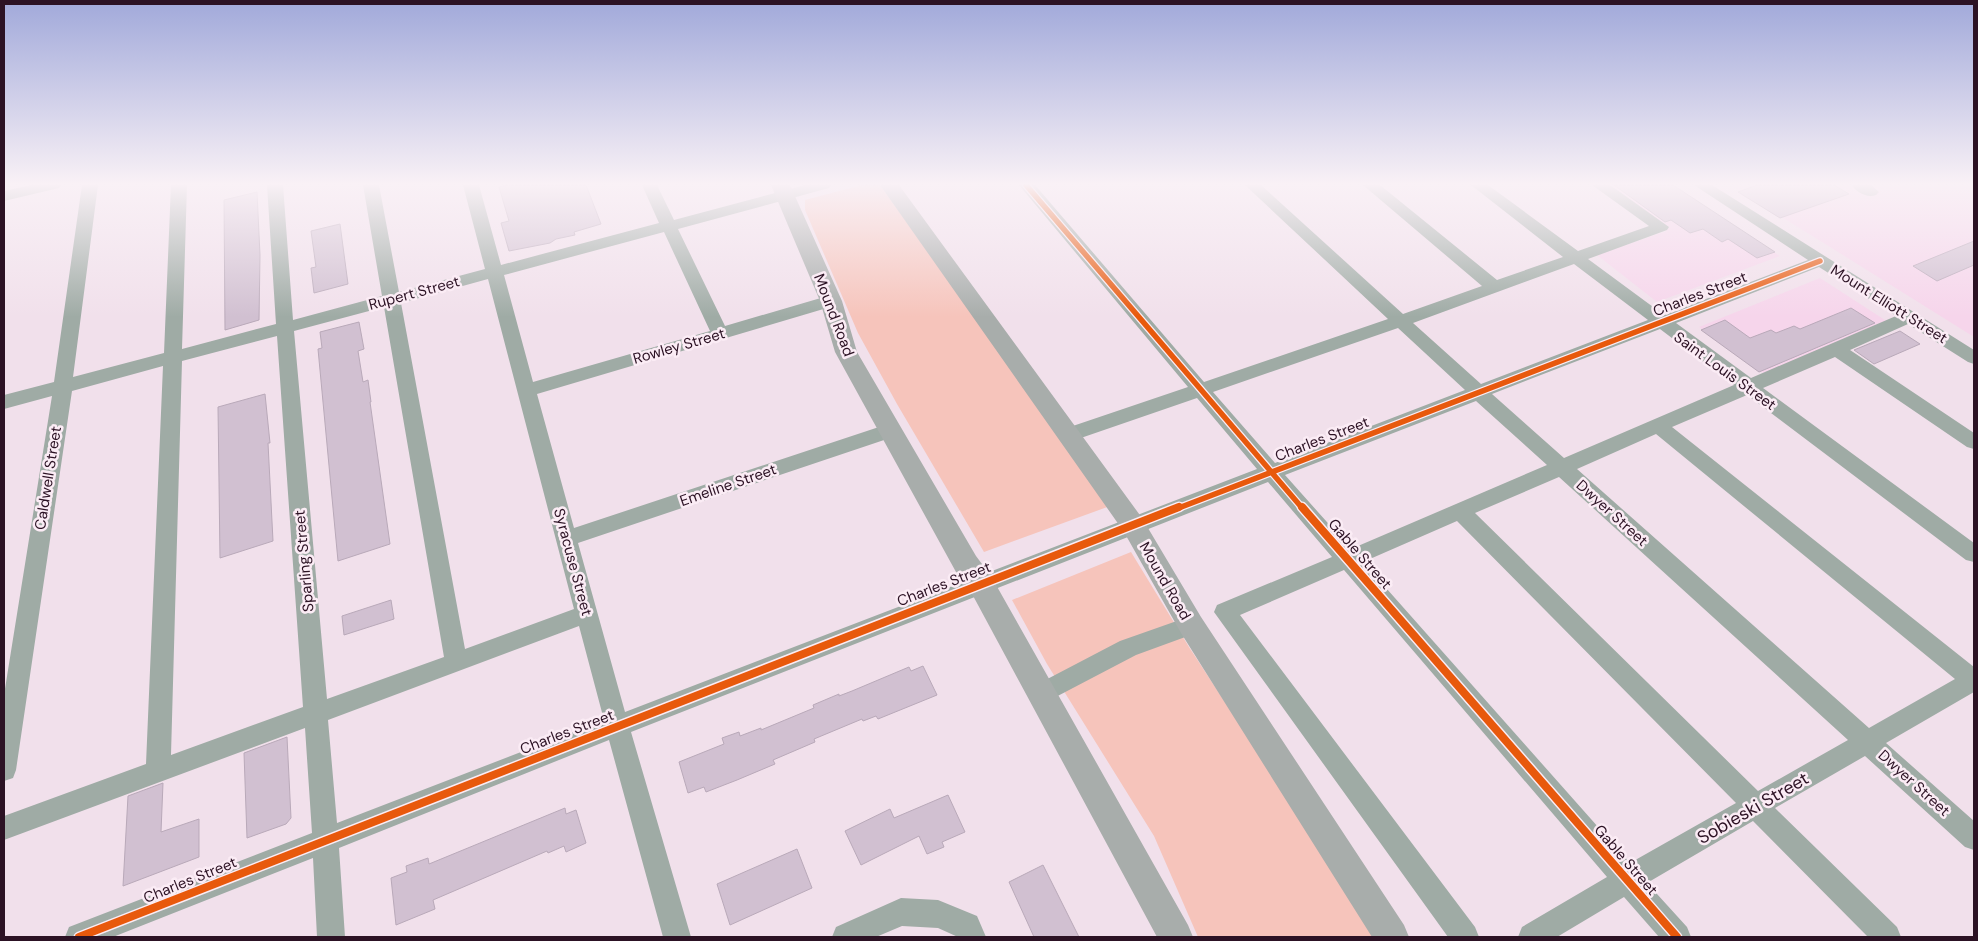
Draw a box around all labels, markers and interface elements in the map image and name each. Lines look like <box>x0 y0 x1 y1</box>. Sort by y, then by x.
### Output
street label: Mount Elliott Street <box>1827 260 1951 348</box>
street label: Charles Street <box>1650 267 1750 321</box>
street label: Rupert Street <box>366 271 462 315</box>
street label: Mound Road <box>809 271 859 359</box>
street label: Rowley Street <box>631 323 727 369</box>
street label: Saint Louis Street <box>1670 327 1780 415</box>
street label: Charles Street <box>1272 412 1372 466</box>
street label: Caldwell Street <box>30 425 66 531</box>
street label: Emeline Street <box>677 459 779 511</box>
street label: Dwyer Street <box>1572 475 1652 551</box>
street label: Syracuse Street <box>549 506 597 618</box>
street label: Sparling Street <box>290 509 318 613</box>
street label: Gable Street <box>1324 514 1396 594</box>
street label: Mound Road <box>1135 538 1195 624</box>
street label: Charles Street <box>894 557 994 611</box>
street label: Charles Street <box>517 705 617 759</box>
street label: Dwyer Street <box>1874 745 1954 821</box>
street label: Sobieski Street <box>1693 766 1813 850</box>
street label: Gable Street <box>1590 820 1662 900</box>
street label: Charles Street <box>140 852 240 908</box>

